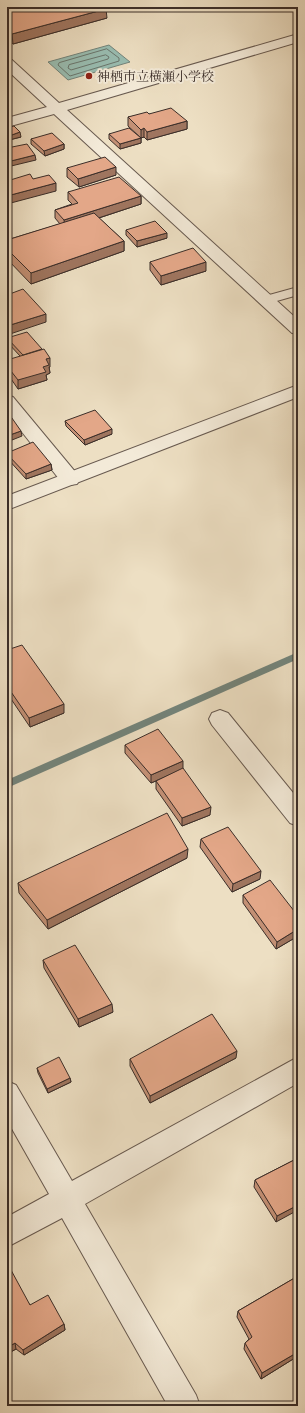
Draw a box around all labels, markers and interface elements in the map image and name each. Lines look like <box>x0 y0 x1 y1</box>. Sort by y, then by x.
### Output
place label: 神栖市立横瀬小学校 <box>97 69 214 87</box>
marker: 神栖市立横瀬小学校 <box>84 71 94 81</box>

